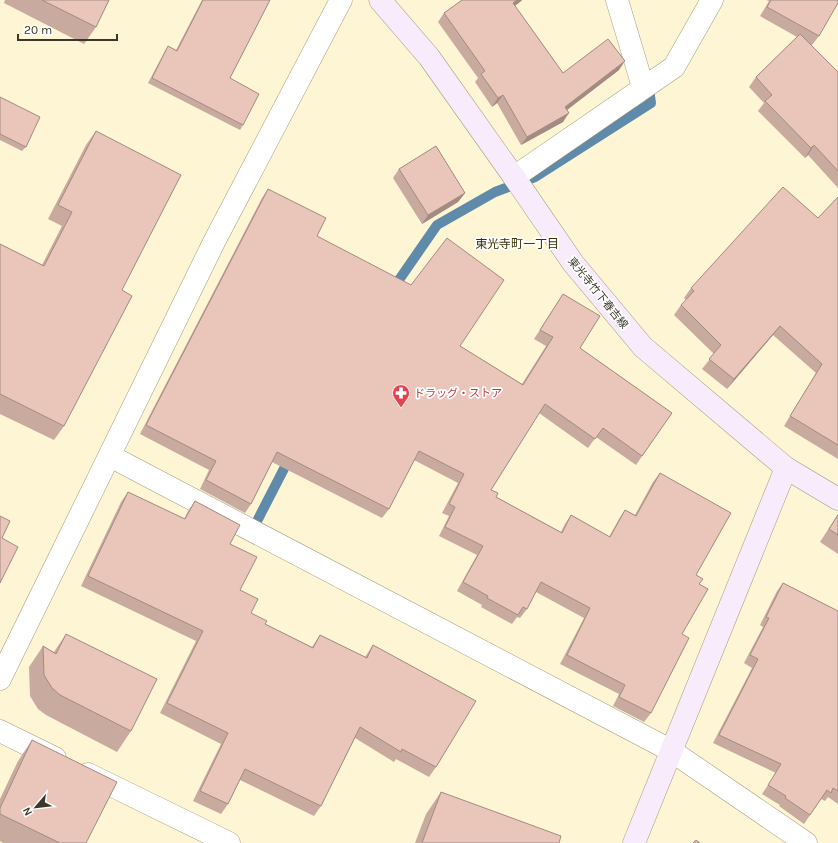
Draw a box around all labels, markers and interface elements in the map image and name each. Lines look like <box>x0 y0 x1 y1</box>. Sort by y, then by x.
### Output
scale bar <box>18 16 117 42</box>
text: 20 m <box>24 23 52 37</box>
district label: 東光寺町一丁目 <box>475 237 559 251</box>
street label: 東光寺竹下春吉線 <box>565 255 631 331</box>
pharmacy icon: ドラッグ・ストア <box>391 383 411 408</box>
place label: ドラッグ・ストア <box>414 387 502 400</box>
north arrow <box>16 787 56 827</box>
text: N <box>20 805 35 818</box>

